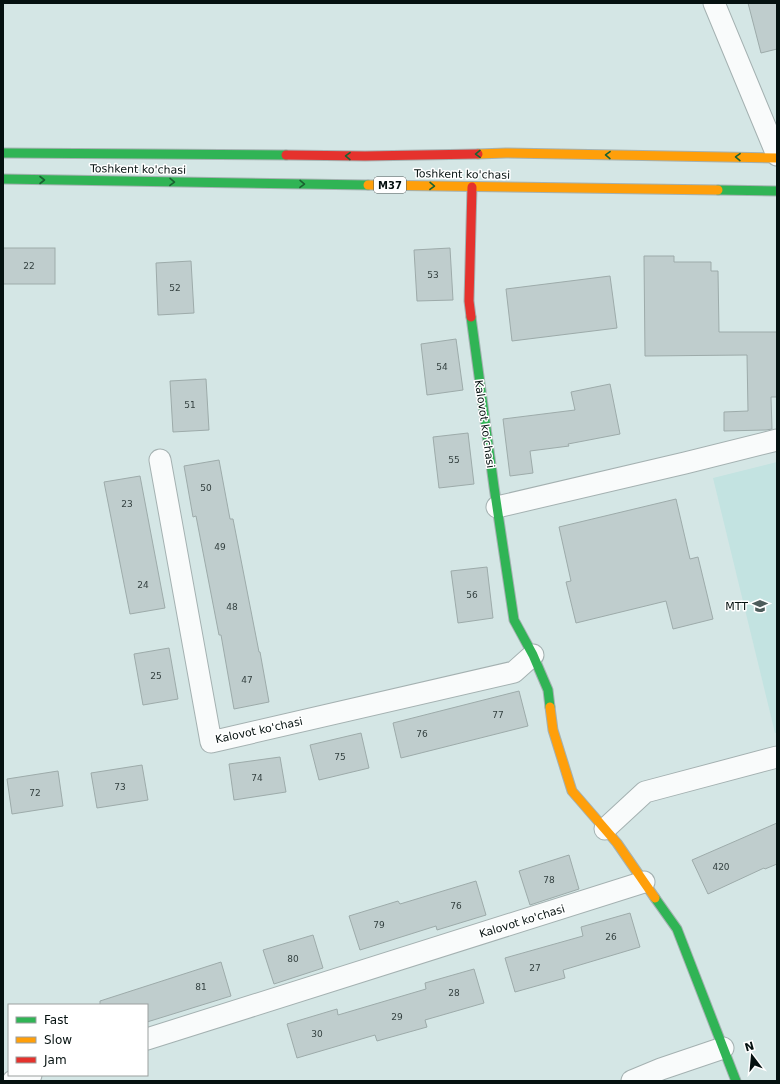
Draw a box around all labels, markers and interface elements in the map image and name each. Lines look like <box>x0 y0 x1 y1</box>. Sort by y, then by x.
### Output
one-way arrow <box>475 150 481 158</box>
one-way arrow <box>605 151 611 159</box>
one-way arrow <box>345 152 351 160</box>
one-way arrow <box>735 153 741 161</box>
street label: Toshkent ko'chasi <box>89 162 186 177</box>
street label: Toshkent ko'chasi <box>413 167 510 182</box>
one-way arrow <box>39 176 45 184</box>
road number: M37 <box>374 177 406 193</box>
one-way arrow <box>169 178 175 186</box>
one-way arrow <box>299 180 305 188</box>
one-way arrow <box>429 182 435 190</box>
house number: 22 <box>23 261 35 271</box>
house number: 53 <box>427 270 439 280</box>
house number: 52 <box>169 283 181 293</box>
house number: 54 <box>436 362 448 372</box>
street label: Kalovot ko'chasi <box>472 379 497 469</box>
house number: 51 <box>184 400 196 410</box>
house number: 55 <box>448 455 460 465</box>
house number: 50 <box>200 483 212 493</box>
house number: 23 <box>121 499 133 509</box>
house number: 49 <box>214 542 226 552</box>
house number: 24 <box>137 580 149 590</box>
house number: 56 <box>466 590 478 600</box>
school or university icon: MTT <box>751 597 769 615</box>
place label: MTT <box>725 600 748 613</box>
house number: 48 <box>226 602 238 612</box>
house number: 25 <box>150 671 162 681</box>
house number: 47 <box>241 675 253 685</box>
house number: 77 <box>492 710 504 720</box>
street label: Kalovot ko'chasi <box>214 715 304 746</box>
house number: 76 <box>416 729 428 739</box>
house number: 75 <box>334 752 346 762</box>
house number: 74 <box>251 773 263 783</box>
house number: 73 <box>114 782 126 792</box>
house number: 72 <box>29 788 41 798</box>
house number: 420 <box>712 862 730 872</box>
house number: 78 <box>543 875 555 885</box>
house number: 76 <box>450 901 462 911</box>
street label: Kalovot ko'chasi <box>478 902 567 941</box>
house number: 79 <box>373 920 385 930</box>
house number: 26 <box>605 932 617 942</box>
house number: 80 <box>287 954 299 964</box>
house number: 27 <box>529 963 541 973</box>
house number: 81 <box>195 982 207 992</box>
house number: 28 <box>448 988 460 998</box>
legend <box>8 1004 148 1076</box>
house number: 29 <box>391 1012 403 1022</box>
text: Fast <box>44 1013 68 1027</box>
house number: 30 <box>311 1029 323 1039</box>
text: Slow <box>44 1033 72 1047</box>
north arrow <box>732 1036 772 1076</box>
text: N <box>743 1039 756 1054</box>
text: Jam <box>43 1053 67 1067</box>

